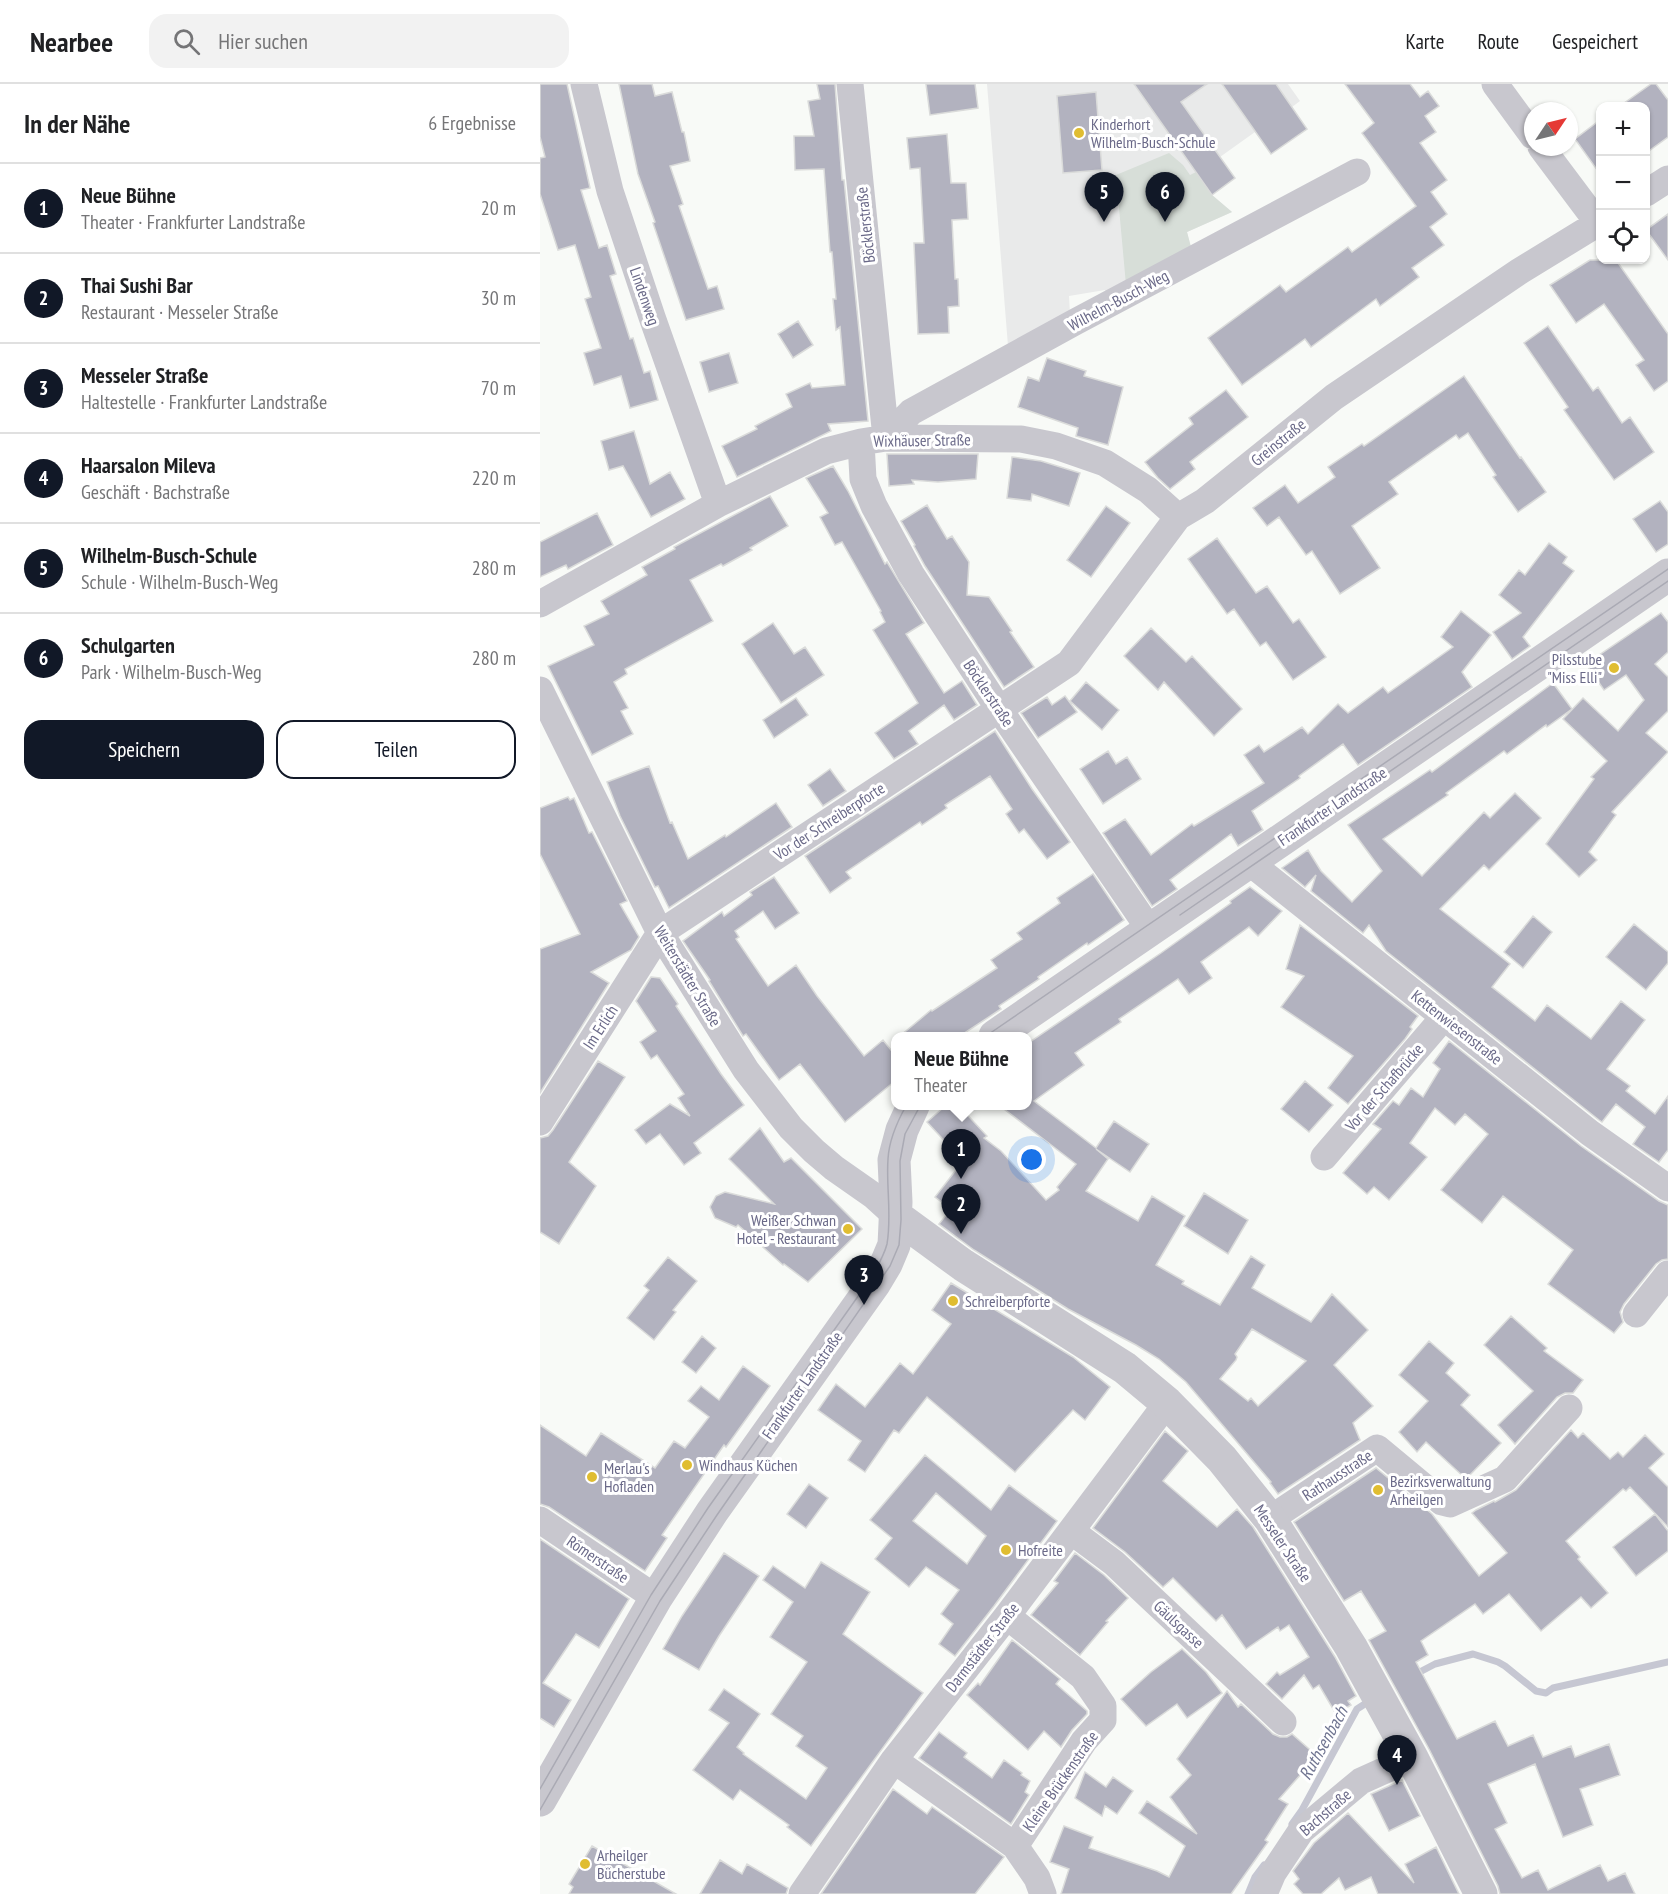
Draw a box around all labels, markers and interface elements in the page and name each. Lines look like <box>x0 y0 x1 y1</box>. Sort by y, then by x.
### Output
search box <box>149 14 569 68</box>
text: Nearbee <box>30 23 113 60</box>
icon: search <box>170 25 203 58</box>
text: Hier suchen <box>218 27 308 55</box>
text: Karte <box>1406 28 1444 55</box>
text: Route <box>1477 28 1519 55</box>
text: Gespeichert <box>1552 28 1638 55</box>
north arrow <box>1524 102 1578 156</box>
map controls <box>1596 102 1650 264</box>
button: + <box>1596 102 1650 156</box>
text: In der Nähe <box>24 107 130 140</box>
text: 6 Ergebnisse <box>428 110 516 136</box>
place label: Kinderhort Wilhelm-Busch-Schule <box>1091 114 1216 152</box>
marker: Kinderhort Wilhelm-Busch-Schule <box>1072 126 1086 140</box>
button: − <box>1596 156 1650 210</box>
pin: 5 <box>1084 172 1124 222</box>
pin: 6 <box>1146 172 1184 222</box>
text: Neue Bühne <box>81 181 176 209</box>
street label: Böcklerstraße <box>851 186 879 264</box>
text: 1 <box>39 195 48 221</box>
text: 20 m <box>481 195 516 221</box>
text: Theater · Frankfurter Landstraße <box>81 209 305 235</box>
button: locate <box>1596 210 1650 264</box>
street label: Lindenweg <box>626 264 664 328</box>
street label: Wilhelm-Busch-Weg <box>1064 265 1172 335</box>
text: Thai Sushi Bar <box>81 271 193 299</box>
text: 2 <box>39 285 48 311</box>
text: 30 m <box>481 285 516 311</box>
text: Restaurant · Messeler Straße <box>81 299 279 325</box>
text: Messeler Straße <box>81 361 208 389</box>
text: 3 <box>39 375 48 401</box>
text: 70 m <box>481 375 516 401</box>
text: Haltestelle · Frankfurter Landstraße <box>81 389 327 415</box>
street label: Greinstraße <box>1247 414 1309 470</box>
street label: Wixhäuser Straße <box>873 429 971 451</box>
text: Haarsalon Mileva <box>81 451 216 479</box>
text: 4 <box>39 465 48 491</box>
text: 220 m <box>472 465 516 491</box>
text: Geschäft · Bachstraße <box>81 479 230 505</box>
text: Wilhelm-Busch-Schule <box>81 541 257 569</box>
text: 5 <box>39 555 48 581</box>
text: 280 m <box>472 555 516 581</box>
text: Schule · Wilhelm-Busch-Weg <box>81 569 278 595</box>
text: Schulgarten <box>81 631 175 659</box>
text: 6 <box>39 645 48 671</box>
text: 280 m <box>472 645 516 671</box>
place label: Pilsstube "Miss Elli" <box>1547 649 1602 687</box>
street label: Böcklerstraße <box>959 656 1019 730</box>
text: Park · Wilhelm-Busch-Weg <box>81 659 262 685</box>
marker: Pilsstube "Miss Elli" <box>1607 661 1621 675</box>
button: Speichern <box>24 720 264 779</box>
button: Teilen <box>276 720 516 779</box>
street label: Frankfurter Landstraße <box>1274 762 1390 850</box>
street label: Vor der Schreiberpforte <box>769 778 888 865</box>
street label: Weiterstädter Straße <box>650 922 726 1030</box>
street label: Kettenwiesenstraße <box>1408 985 1506 1069</box>
street label: Im Erlich <box>578 1001 622 1053</box>
popup <box>891 1032 1032 1110</box>
street label: Vor der Schafbrücke <box>1340 1039 1427 1136</box>
text: Neue Bühne <box>914 1044 1009 1072</box>
text: Theater <box>914 1072 967 1098</box>
pin: 1 <box>942 1130 980 1179</box>
your location <box>1017 1145 1046 1174</box>
pin: 2 <box>942 1184 980 1234</box>
place label: Weißer Schwan Hotel - Restaurant <box>737 1210 837 1248</box>
marker: Weißer Schwan Hotel - Restaurant <box>841 1222 855 1236</box>
pin: 3 <box>844 1256 884 1305</box>
place label: Schreiberpforte <box>965 1291 1050 1311</box>
marker: Schreiberpforte <box>946 1294 960 1308</box>
street label: Frankfurter Landstraße <box>757 1327 847 1443</box>
street label: Rathausstraße <box>1298 1445 1376 1505</box>
place label: Windhaus Küchen <box>699 1455 798 1475</box>
place label: Merlau's Hofladen <box>604 1458 654 1496</box>
marker: Windhaus Küchen <box>680 1458 694 1472</box>
marker: Merlau's Hofladen <box>585 1470 599 1484</box>
place label: Bezirksverwaltung Arheilgen <box>1390 1471 1491 1509</box>
marker: Bezirksverwaltung Arheilgen <box>1371 1483 1385 1497</box>
street label: Messeler Straße <box>1250 1501 1316 1585</box>
street label: Römerstraße <box>563 1531 633 1587</box>
place label: Hofreite <box>1018 1540 1063 1560</box>
marker: Hofreite <box>999 1543 1013 1557</box>
street label: Gäulsgasse <box>1150 1596 1208 1652</box>
street label: Darmstädter Straße <box>941 1598 1023 1696</box>
water label: Ruthsenbach <box>1294 1701 1353 1784</box>
street label: Kleine Brückenstraße <box>1018 1727 1102 1835</box>
pin: 4 <box>1378 1736 1416 1785</box>
street label: Bachstraße <box>1295 1784 1355 1840</box>
place label: Arheilger Bücherstube <box>597 1845 666 1883</box>
marker: Arheilger Bücherstube <box>578 1857 592 1871</box>

